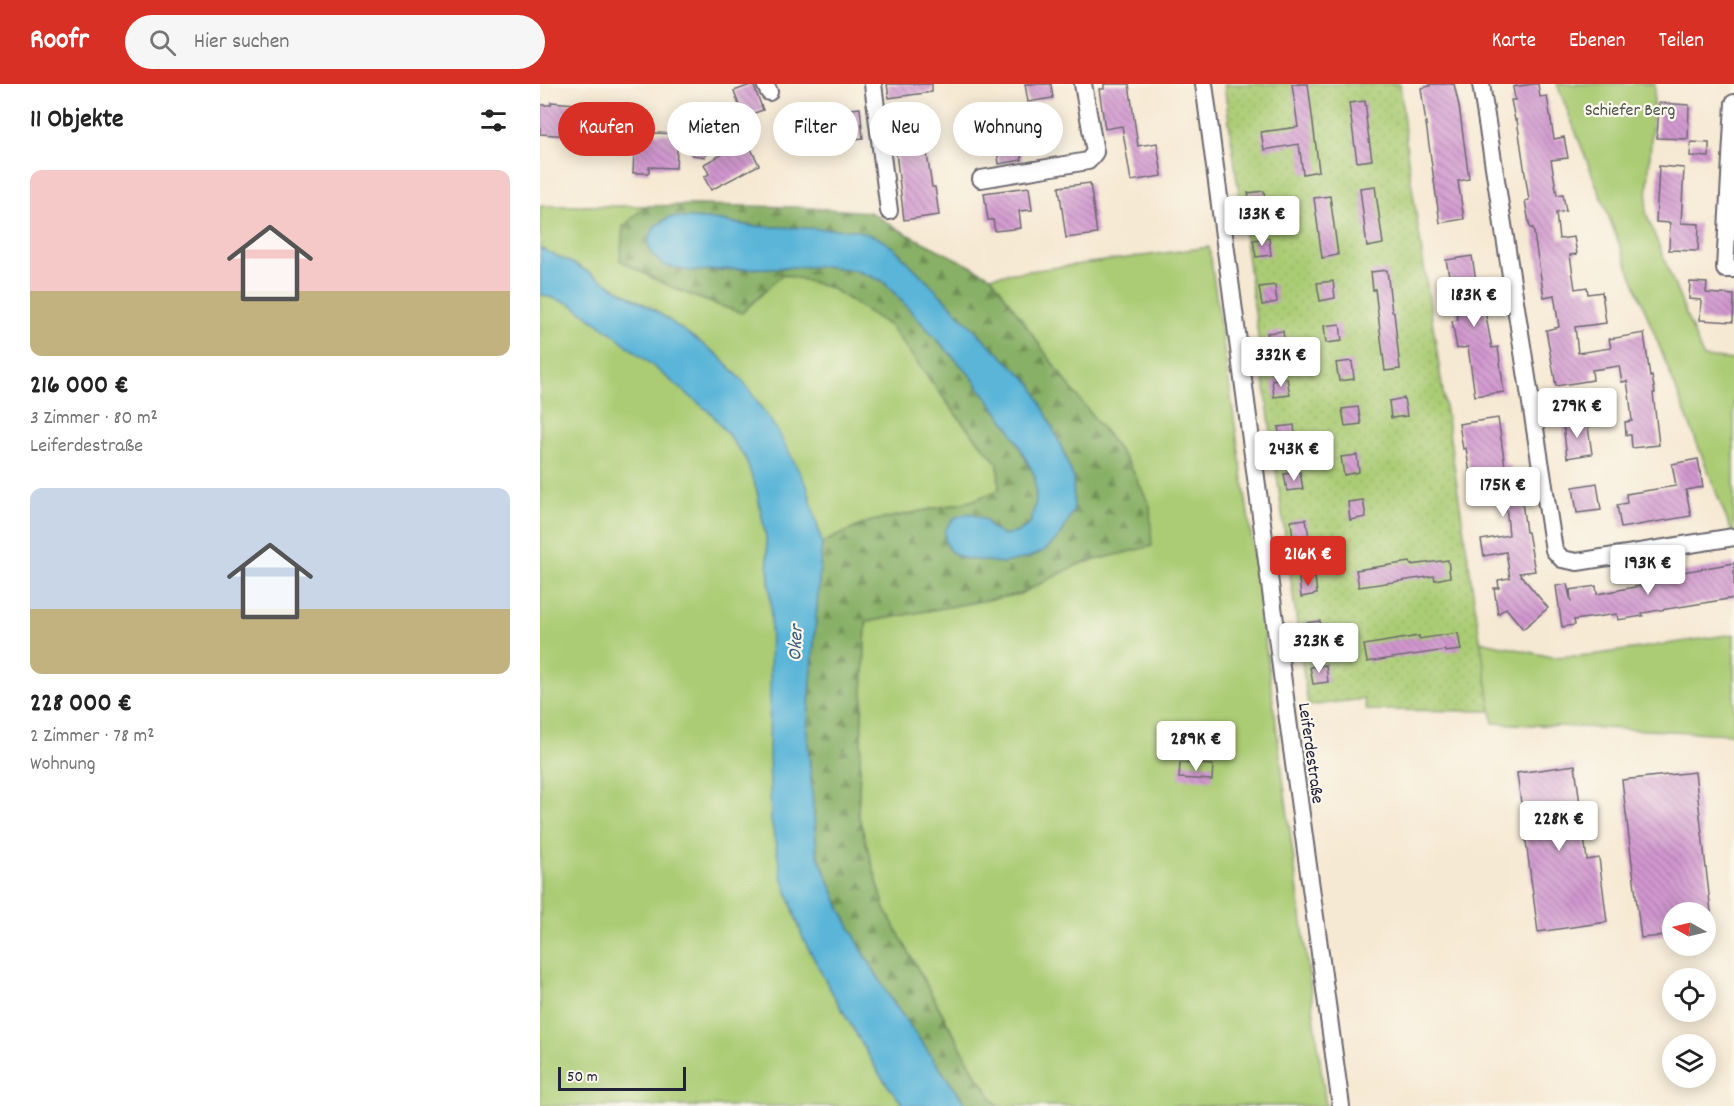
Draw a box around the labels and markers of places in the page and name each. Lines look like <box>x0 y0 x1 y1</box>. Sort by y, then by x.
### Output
pin: 133K € <box>1213 196 1311 247</box>
pin: 183K € <box>1425 277 1523 328</box>
pin: 332K € <box>1232 337 1330 388</box>
pin: 279K € <box>1528 388 1626 439</box>
pin: 243K € <box>1245 431 1343 482</box>
pin: 175K € <box>1454 467 1552 518</box>
pin: 216K € <box>1259 536 1357 587</box>
pin: 193K € <box>1599 545 1697 596</box>
pin: 323K € <box>1270 623 1368 674</box>
pin: 289K € <box>1147 721 1245 772</box>
pin: 228K € <box>1510 801 1608 852</box>

